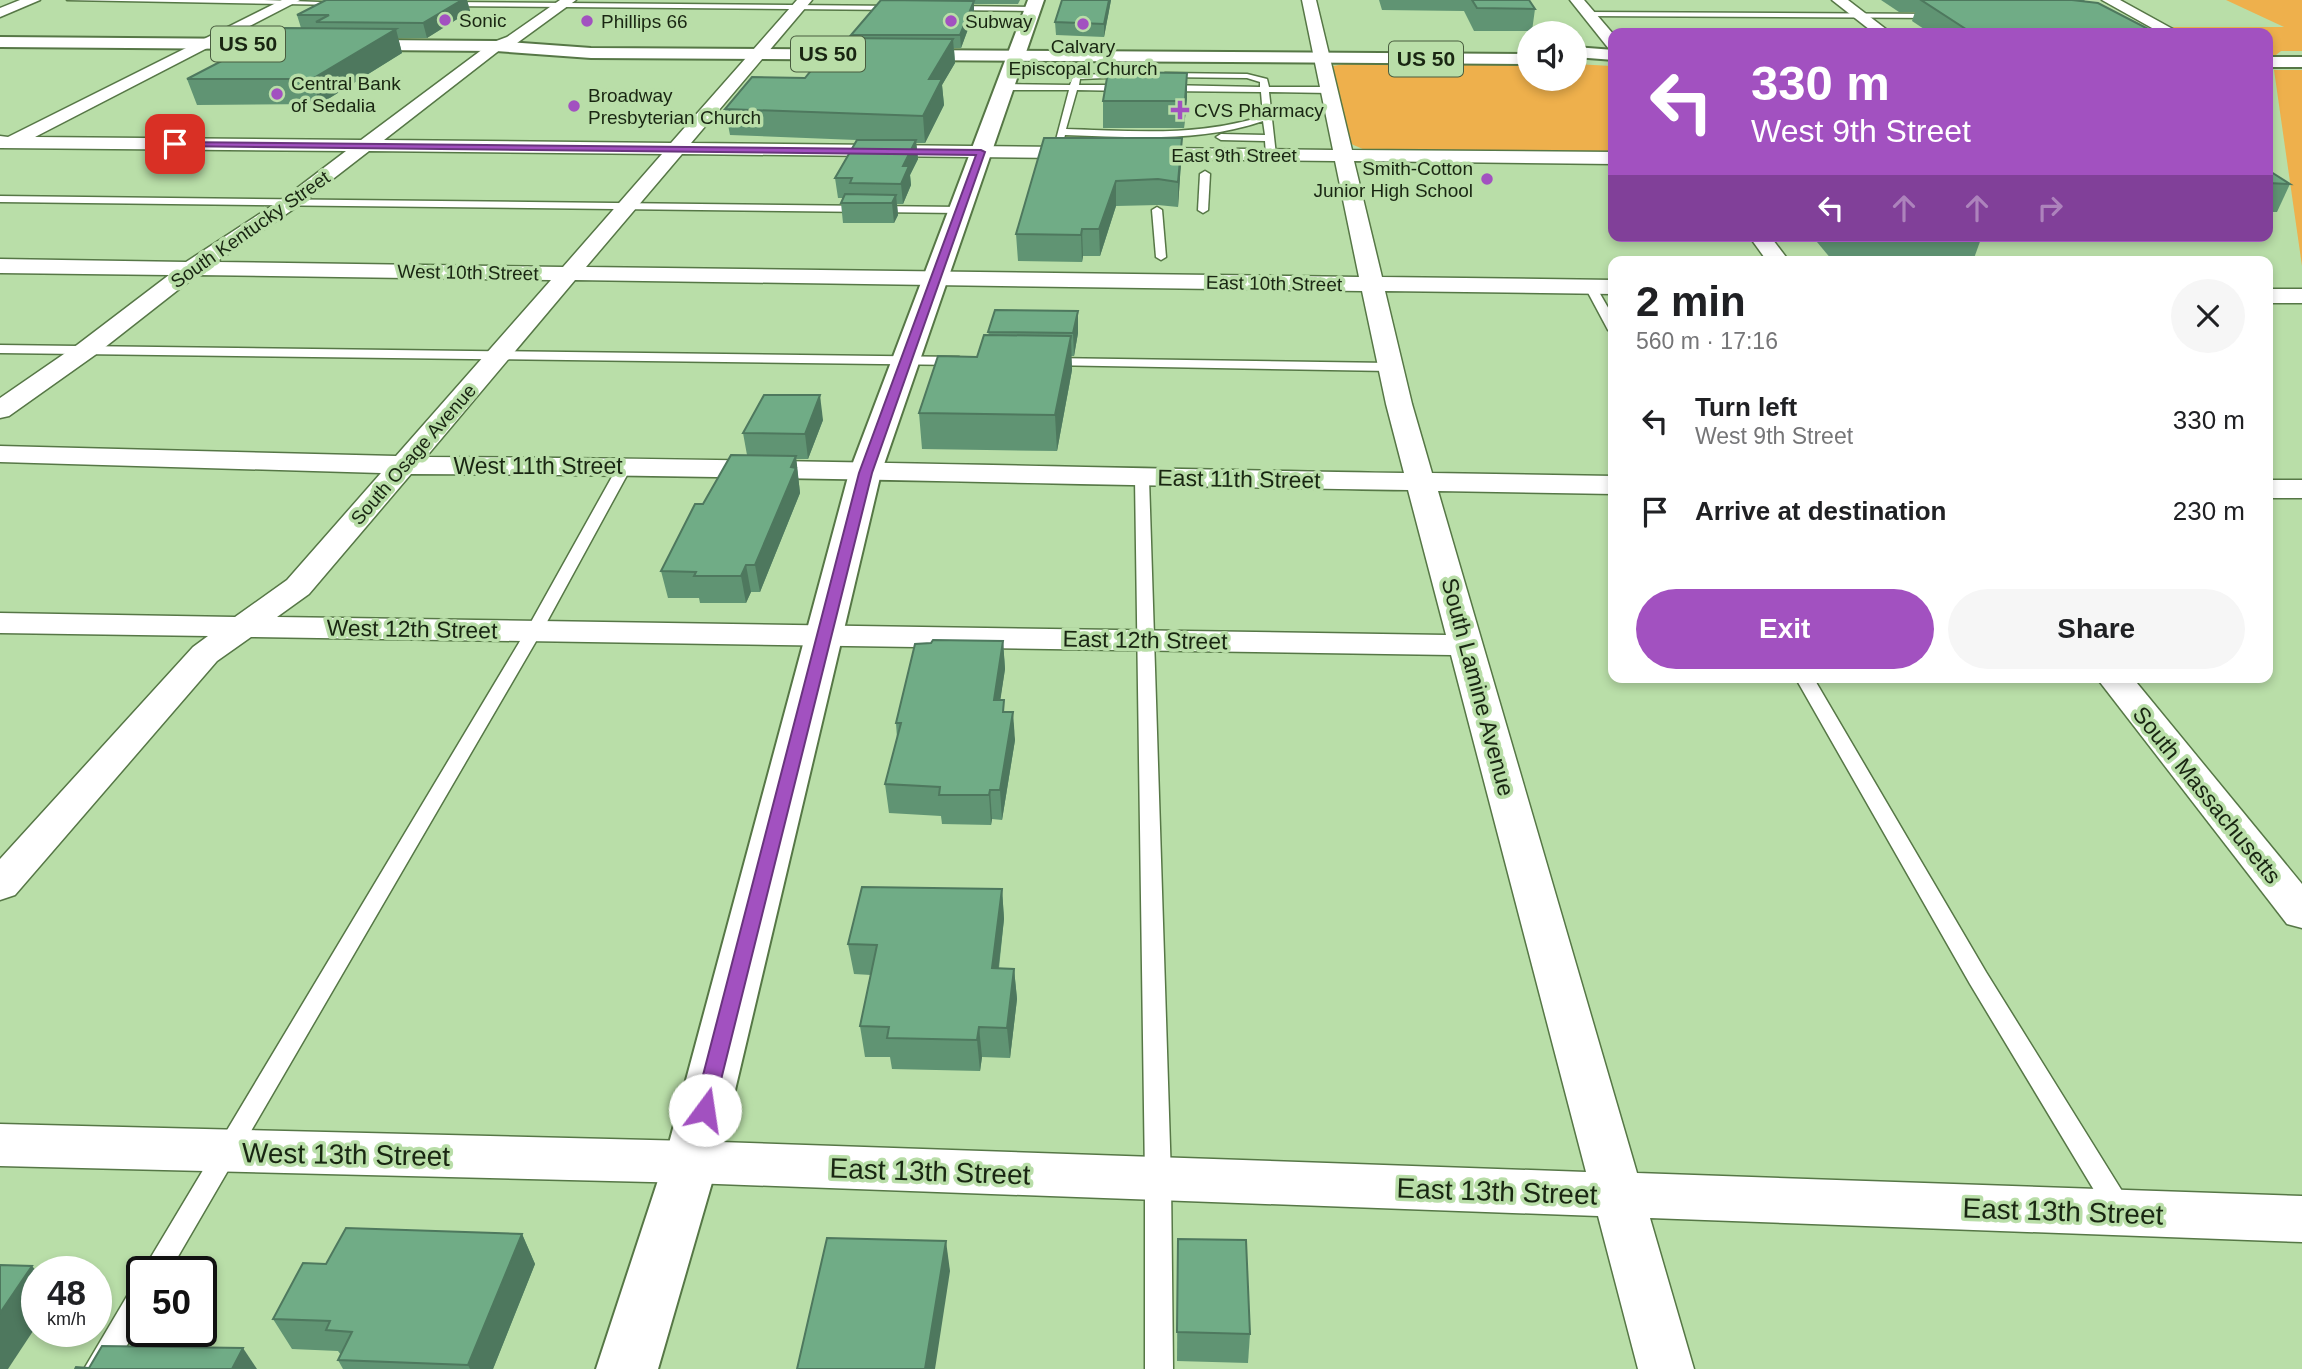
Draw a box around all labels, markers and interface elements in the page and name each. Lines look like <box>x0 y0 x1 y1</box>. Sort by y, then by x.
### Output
place label: Sonic <box>459 10 507 31</box>
place label: Phillips 66 <box>601 11 688 32</box>
place label: Subway <box>965 11 1033 32</box>
marker: Sonic <box>437 12 453 28</box>
marker: Phillips 66 <box>579 13 595 29</box>
marker: Subway <box>943 13 959 29</box>
marker: Calvary Episcopal Church <box>1075 16 1091 32</box>
map controls <box>1517 21 1587 91</box>
button: sound <box>1517 21 1587 91</box>
road number: US 50 <box>211 26 285 61</box>
road number: US 50 <box>791 36 865 72</box>
place label: Calvary Episcopal Church <box>1009 36 1157 79</box>
road number: US 50 <box>1389 42 1463 76</box>
icon: left <box>1636 56 1727 147</box>
text: 330 m <box>1751 56 1890 110</box>
place label: Central Bank of Sedalia <box>291 73 401 116</box>
place label: Broadway Presbyterian Church <box>588 85 761 128</box>
marker: Central Bank of Sedalia <box>269 86 285 102</box>
marker: Broadway Presbyterian Church <box>566 98 582 114</box>
place label: CVS Pharmacy <box>1194 100 1324 121</box>
marker: CVS Pharmacy <box>1172 102 1188 118</box>
text: West 9th Street <box>1751 113 1971 149</box>
pin <box>145 114 205 174</box>
icon: arrive <box>156 125 194 163</box>
street label: East 9th Street <box>1171 145 1298 166</box>
place label: Smith-Cotton Junior High School <box>1314 158 1473 201</box>
street label: South Kentucky Street <box>167 166 334 292</box>
marker: Smith-Cotton Junior High School <box>1479 171 1495 187</box>
icon: left <box>1812 189 1850 227</box>
icon: ahead <box>1885 189 1923 227</box>
icon: ahead <box>1958 189 1996 227</box>
icon: right <box>2031 189 2069 227</box>
street label: West 10th Street <box>397 261 539 284</box>
street label: East 10th Street <box>1206 272 1343 295</box>
text: 2 min <box>1636 278 1746 325</box>
button: close <box>2171 279 2245 353</box>
text: 560 m · 17:16 <box>1636 328 1778 354</box>
street label: South Osage Avenue <box>347 380 480 529</box>
text: Turn left <box>1695 392 1797 422</box>
icon: left <box>1636 402 1674 440</box>
text: 330 m <box>2173 405 2245 435</box>
text: West 9th Street <box>1695 423 1853 449</box>
street label: West 11th Street <box>453 453 623 479</box>
street label: East 11th Street <box>1157 465 1321 493</box>
icon: arrive <box>1636 493 1674 531</box>
text: Arrive at destination <box>1695 496 1946 526</box>
text: 230 m <box>2173 496 2245 526</box>
street label: South Lamine Avenue <box>1436 575 1520 799</box>
button: Exit <box>1636 589 1934 669</box>
button: Share <box>1948 589 2245 669</box>
street label: West 12th Street <box>326 615 498 643</box>
street label: East 12th Street <box>1062 626 1228 654</box>
street label: South Massachusetts <box>2128 701 2286 889</box>
position arrow <box>668 1073 742 1147</box>
street label: West 13th Street <box>242 1137 450 1172</box>
street label: East 13th Street <box>829 1153 1031 1191</box>
street label: East 13th Street <box>1396 1173 1598 1211</box>
street label: East 13th Street <box>1962 1193 2164 1231</box>
speed limit sign: 50 <box>126 1256 217 1347</box>
text: 48 <box>47 1273 86 1312</box>
text: km/h <box>47 1309 86 1329</box>

